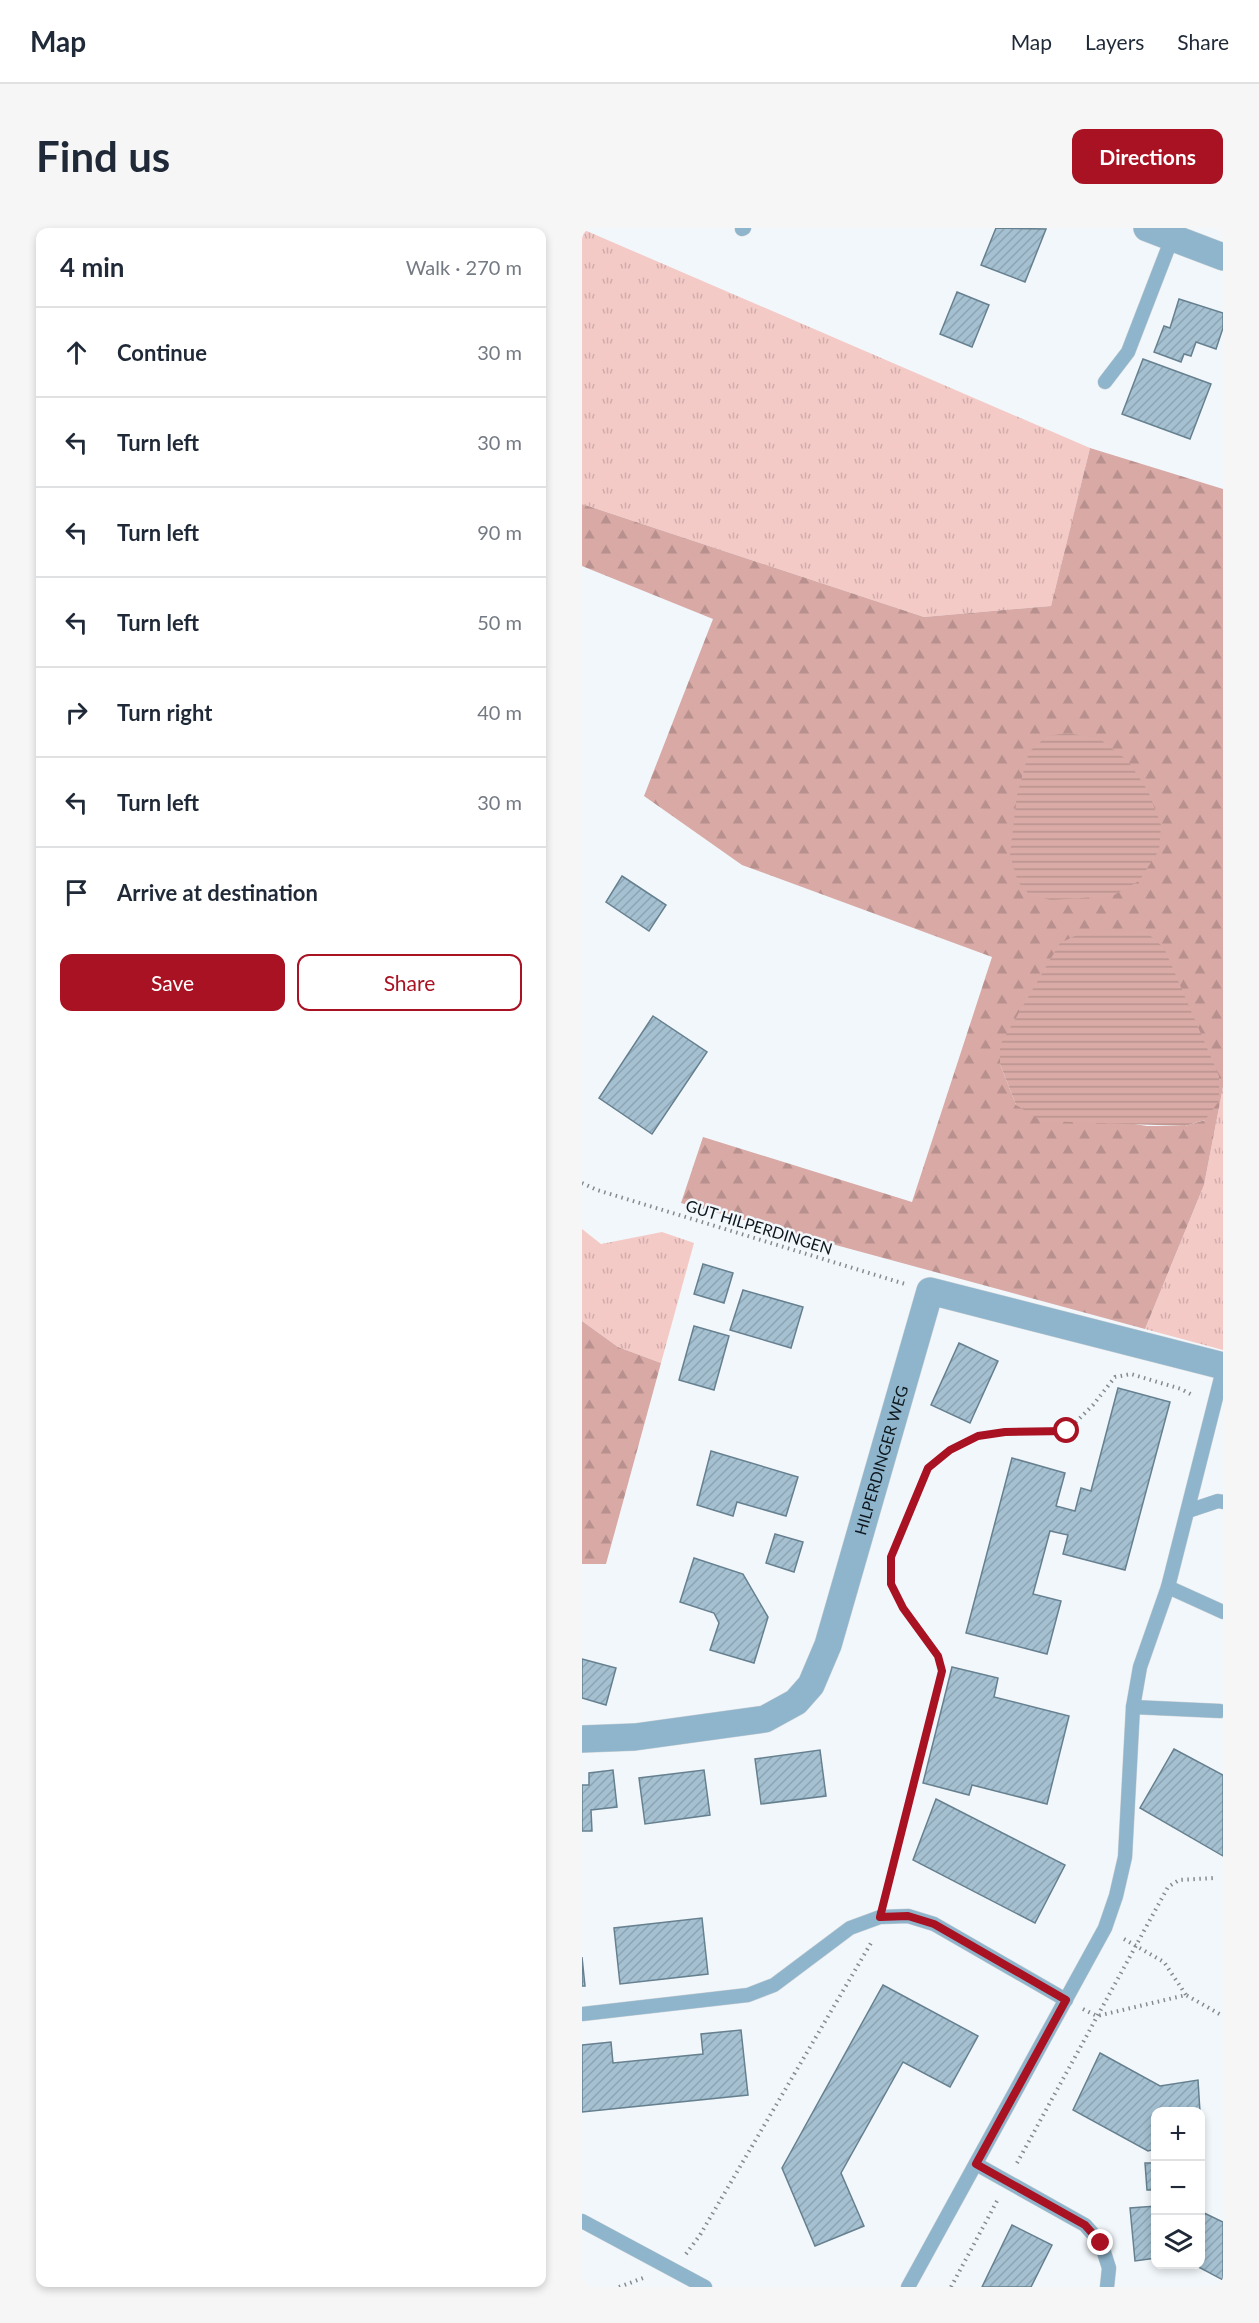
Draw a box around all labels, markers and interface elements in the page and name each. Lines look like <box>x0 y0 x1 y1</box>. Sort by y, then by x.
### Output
text: Map <box>30 24 86 58</box>
text: Map <box>1011 29 1052 54</box>
text: Layers <box>1085 29 1144 54</box>
text: Share <box>1177 29 1229 54</box>
button: Directions <box>1072 129 1223 184</box>
text: Find us <box>36 131 170 181</box>
text: 4 min <box>60 251 124 283</box>
text: Walk · 270 m <box>406 255 522 279</box>
icon: ahead <box>60 336 93 369</box>
text: Continue <box>117 339 207 366</box>
text: 30 m <box>477 340 522 364</box>
icon: left <box>60 426 93 459</box>
text: Turn left <box>117 429 199 456</box>
text: 30 m <box>477 430 522 454</box>
icon: left <box>60 516 93 549</box>
text: Turn left <box>117 519 199 546</box>
text: 90 m <box>477 520 522 544</box>
icon: left <box>60 606 93 639</box>
text: Turn left <box>117 609 199 636</box>
text: 50 m <box>477 610 522 634</box>
icon: right <box>60 696 93 729</box>
text: Turn right <box>117 699 212 726</box>
text: 40 m <box>477 700 522 724</box>
icon: left <box>60 786 93 819</box>
text: Turn left <box>117 789 199 816</box>
text: 30 m <box>477 790 522 814</box>
icon: arrive <box>60 876 93 909</box>
text: Arrive at destination <box>117 879 318 906</box>
button: Save <box>60 954 285 1011</box>
button: Share <box>297 954 522 1011</box>
street label: GUT HILPERDINGEN <box>684 1195 835 1258</box>
street label: HILPERDINGER WEG <box>850 1383 911 1537</box>
route start <box>1053 1417 1079 1443</box>
map controls <box>1151 2107 1205 2269</box>
button: + <box>1151 2107 1205 2161</box>
button: − <box>1151 2161 1205 2215</box>
button: layers <box>1151 2215 1205 2269</box>
route end <box>1087 2229 1113 2255</box>

